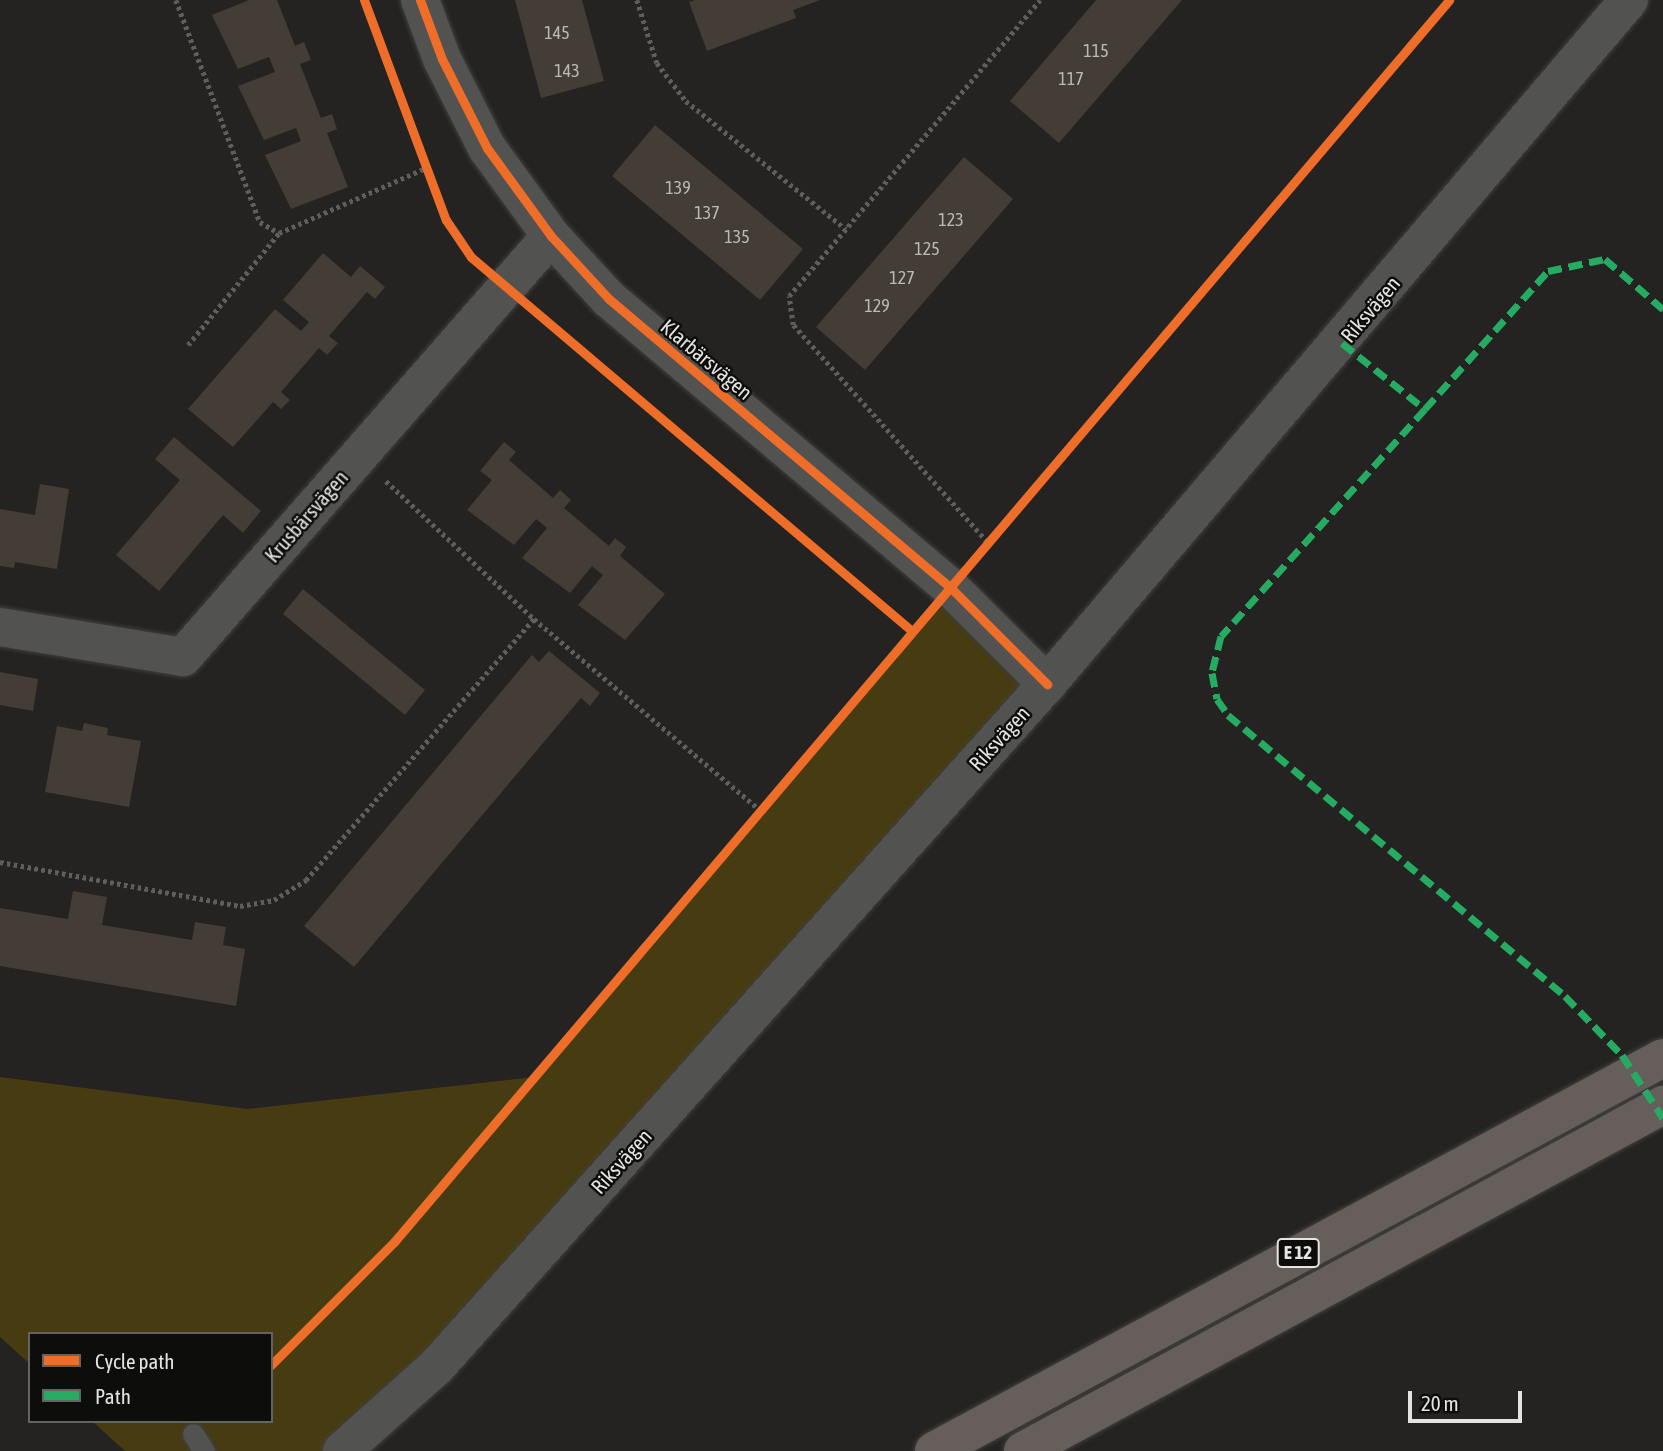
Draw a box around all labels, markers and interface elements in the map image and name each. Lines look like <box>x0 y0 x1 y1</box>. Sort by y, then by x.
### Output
house number: 145 <box>544 22 570 44</box>
house number: 115 <box>1083 40 1109 62</box>
house number: 143 <box>554 60 580 82</box>
house number: 117 <box>1058 68 1084 90</box>
house number: 139 <box>665 177 691 199</box>
house number: 137 <box>694 202 720 224</box>
house number: 123 <box>938 209 964 231</box>
house number: 135 <box>724 226 750 248</box>
house number: 125 <box>914 238 940 260</box>
house number: 127 <box>889 267 915 289</box>
street label: Riksvägen <box>1335 271 1405 347</box>
house number: 129 <box>864 295 890 317</box>
street label: Klarbärsvägen <box>656 313 758 405</box>
street label: Krusbärsvägen <box>259 465 353 567</box>
street label: Riksvägen <box>963 700 1035 776</box>
street label: Riksvägen <box>585 1123 657 1199</box>
road number: E 12 <box>1275 1238 1321 1268</box>
legend <box>28 1332 273 1423</box>
text: Cycle path <box>95 1349 174 1373</box>
scale bar <box>1411 1378 1525 1422</box>
text: Path <box>95 1384 131 1408</box>
text: 20 m <box>1421 1391 1459 1415</box>

